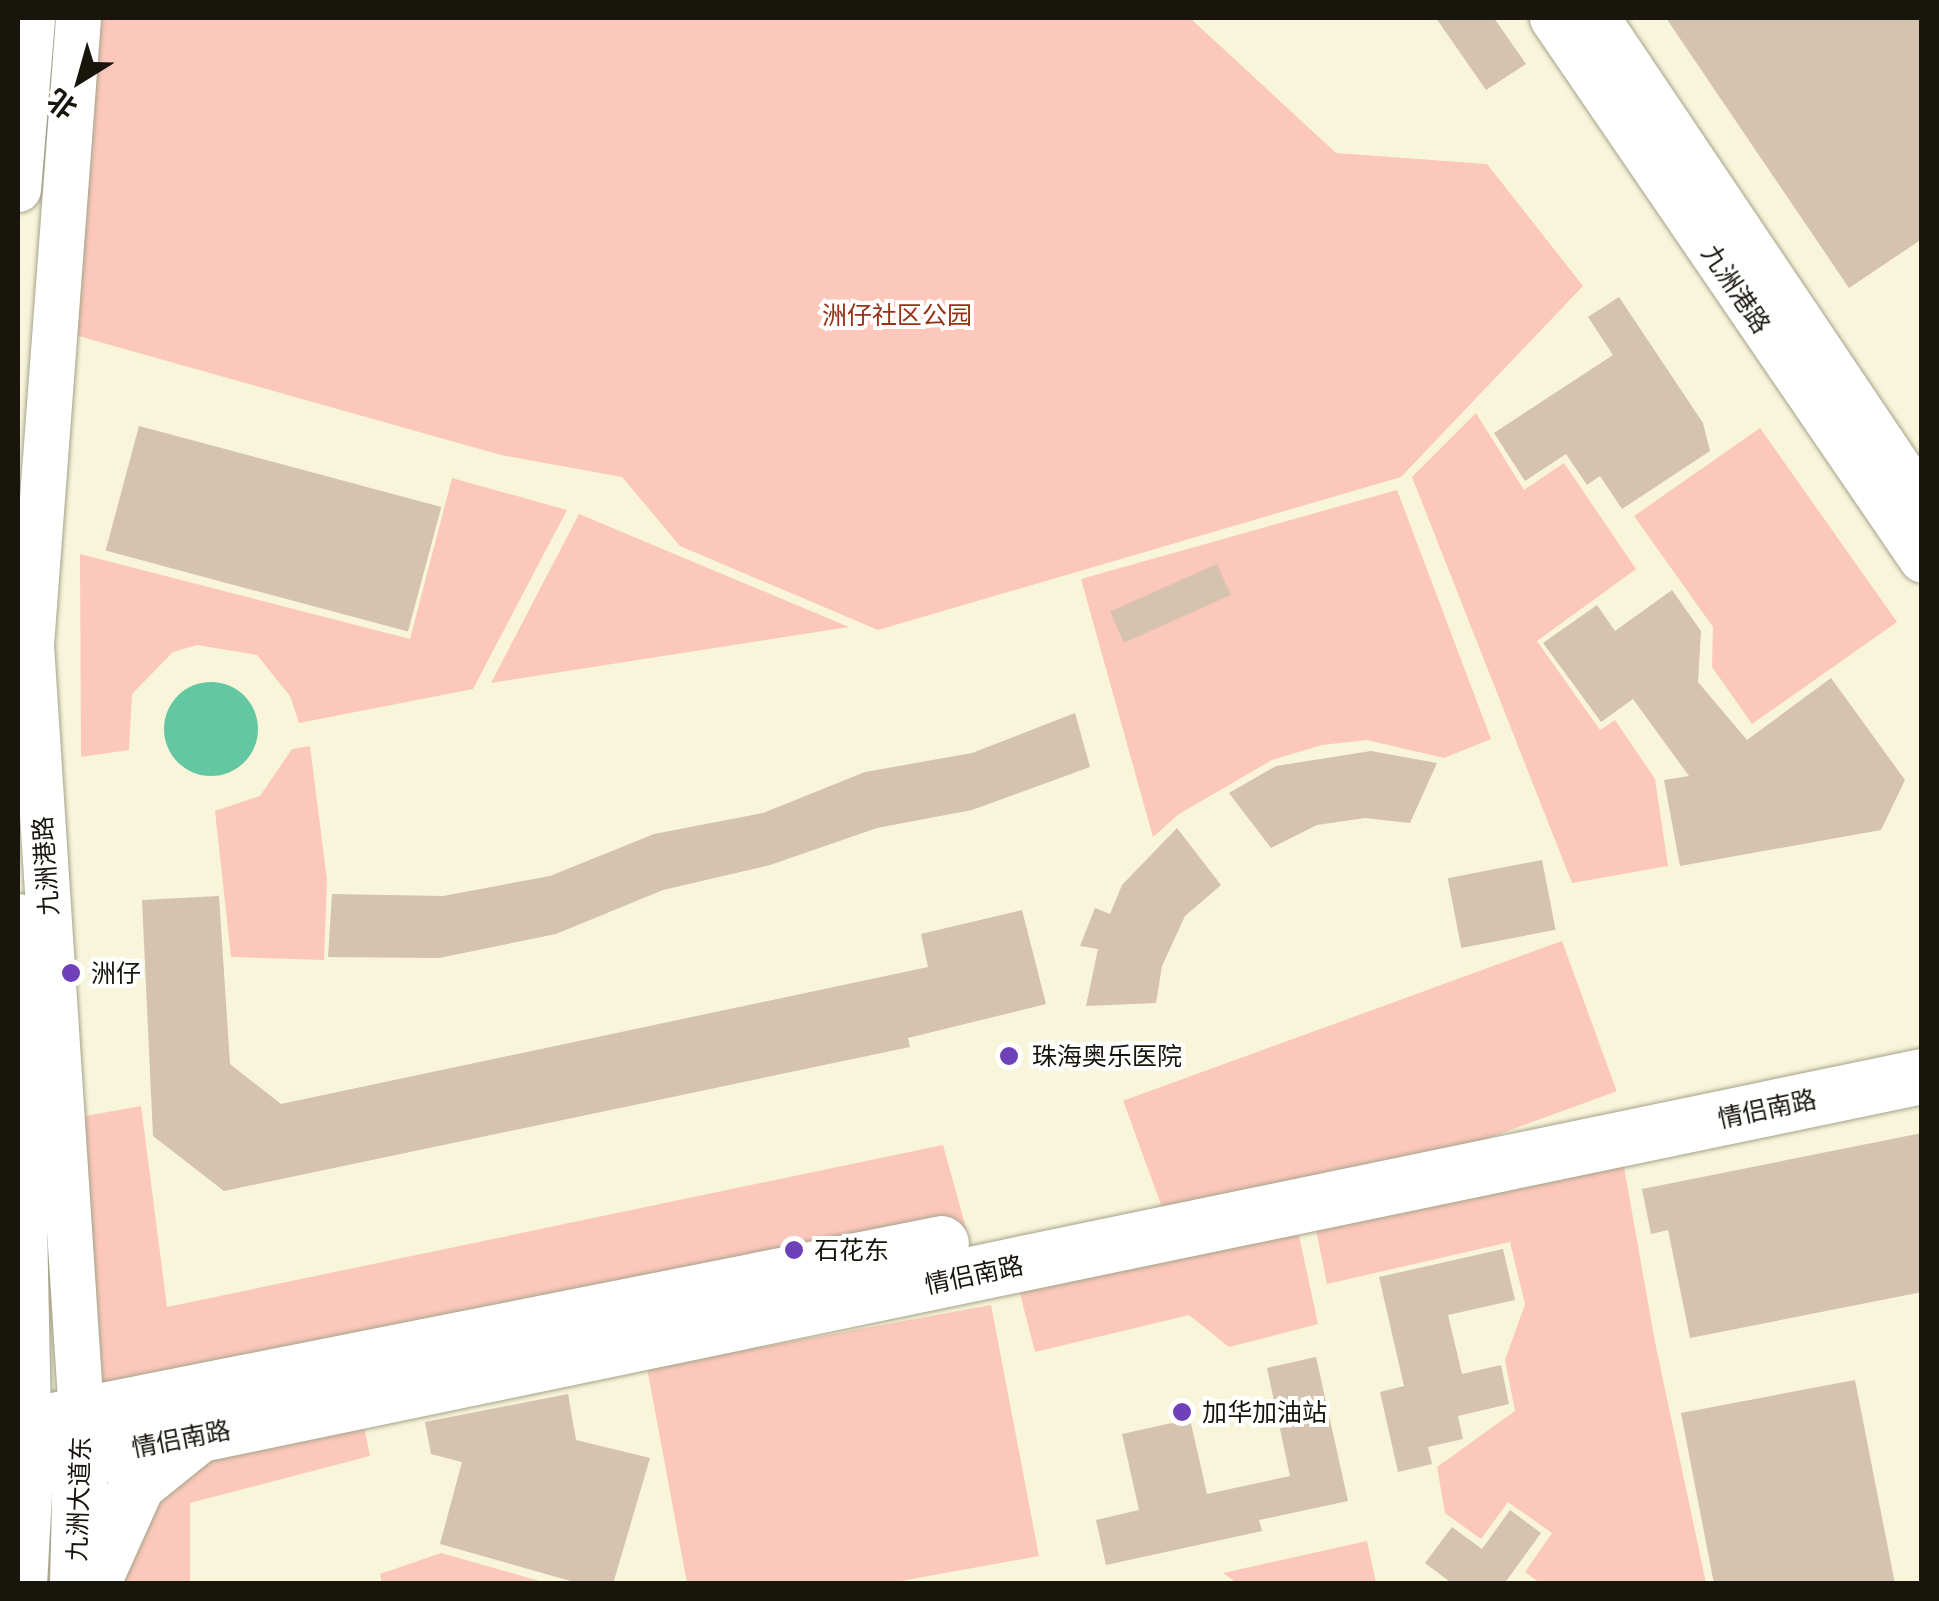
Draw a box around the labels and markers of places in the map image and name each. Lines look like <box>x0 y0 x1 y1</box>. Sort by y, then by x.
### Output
place label: 洲仔 <box>91 958 141 988</box>
marker: 洲仔 <box>60 962 82 984</box>
place label: 珠海奥乐医院 <box>1032 1041 1182 1071</box>
marker: 珠海奥乐医院 <box>996 1043 1022 1069</box>
place label: 石花东 <box>814 1235 889 1265</box>
marker: 石花东 <box>783 1239 805 1261</box>
place label: 加华加油站 <box>1202 1397 1327 1427</box>
marker: 加华加油站 <box>1171 1401 1193 1423</box>

